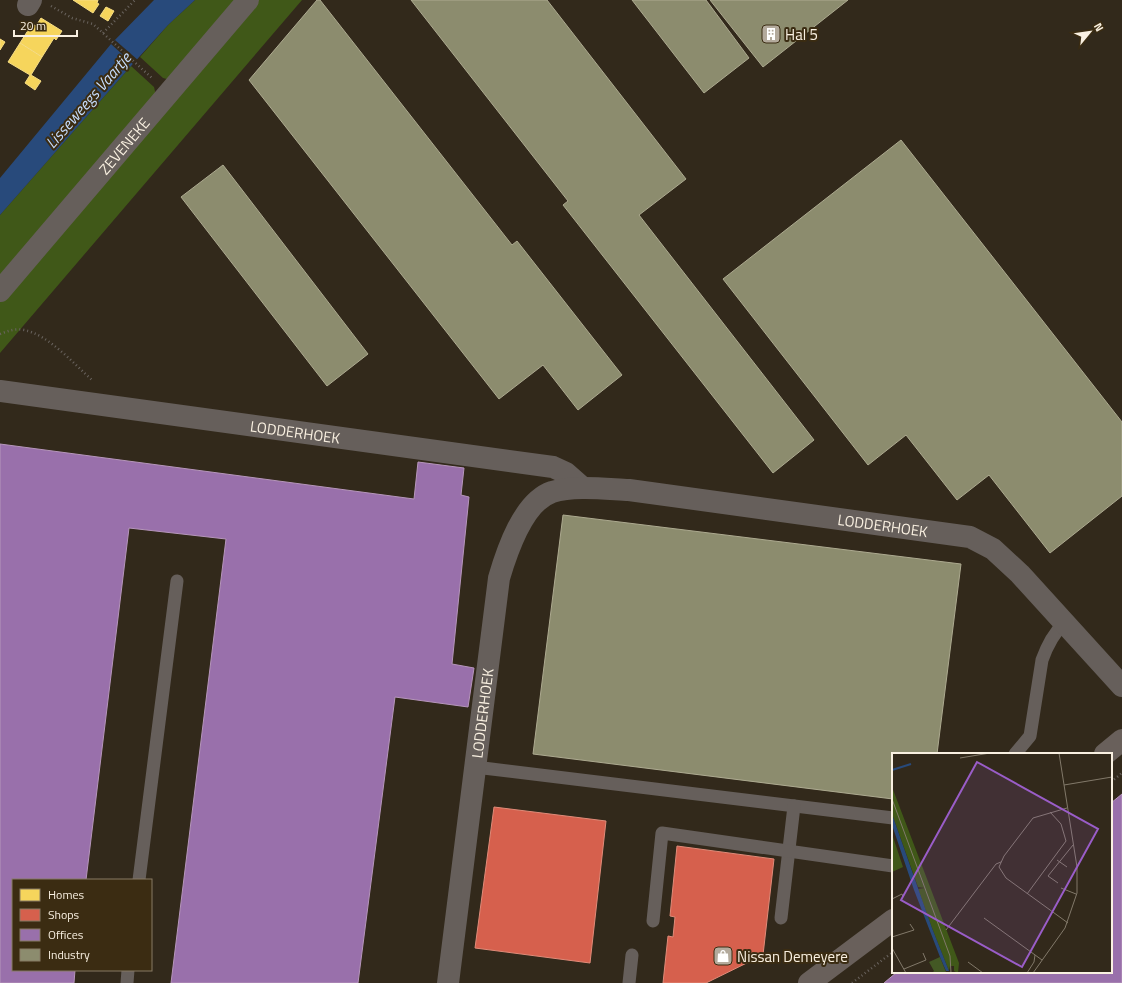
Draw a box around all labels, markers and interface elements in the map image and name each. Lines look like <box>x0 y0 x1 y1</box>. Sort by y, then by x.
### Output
scale bar <box>14 12 77 38</box>
north arrow <box>1070 12 1110 52</box>
text: 20 m <box>20 16 46 35</box>
text: N <box>1090 20 1108 34</box>
building icon: Hal 5 <box>760 23 782 45</box>
place label: Hal 5 <box>785 23 818 46</box>
water label: Lisseweegs Vaartje <box>39 45 138 153</box>
street label: ZEVENEKE <box>93 112 155 179</box>
street label: LODDERHOEK <box>249 414 342 449</box>
street label: LODDERHOEK <box>836 507 930 543</box>
street label: LODDERHOEK <box>465 666 499 760</box>
inset map <box>892 753 1112 973</box>
legend <box>12 879 152 971</box>
text: Homes <box>48 885 84 904</box>
text: Shops <box>48 905 80 924</box>
text: Offices <box>48 925 84 944</box>
text: Industry <box>48 945 90 964</box>
shop icon: Nissan Demeyere <box>712 945 734 967</box>
place label: Nissan Demeyere <box>737 945 848 968</box>

